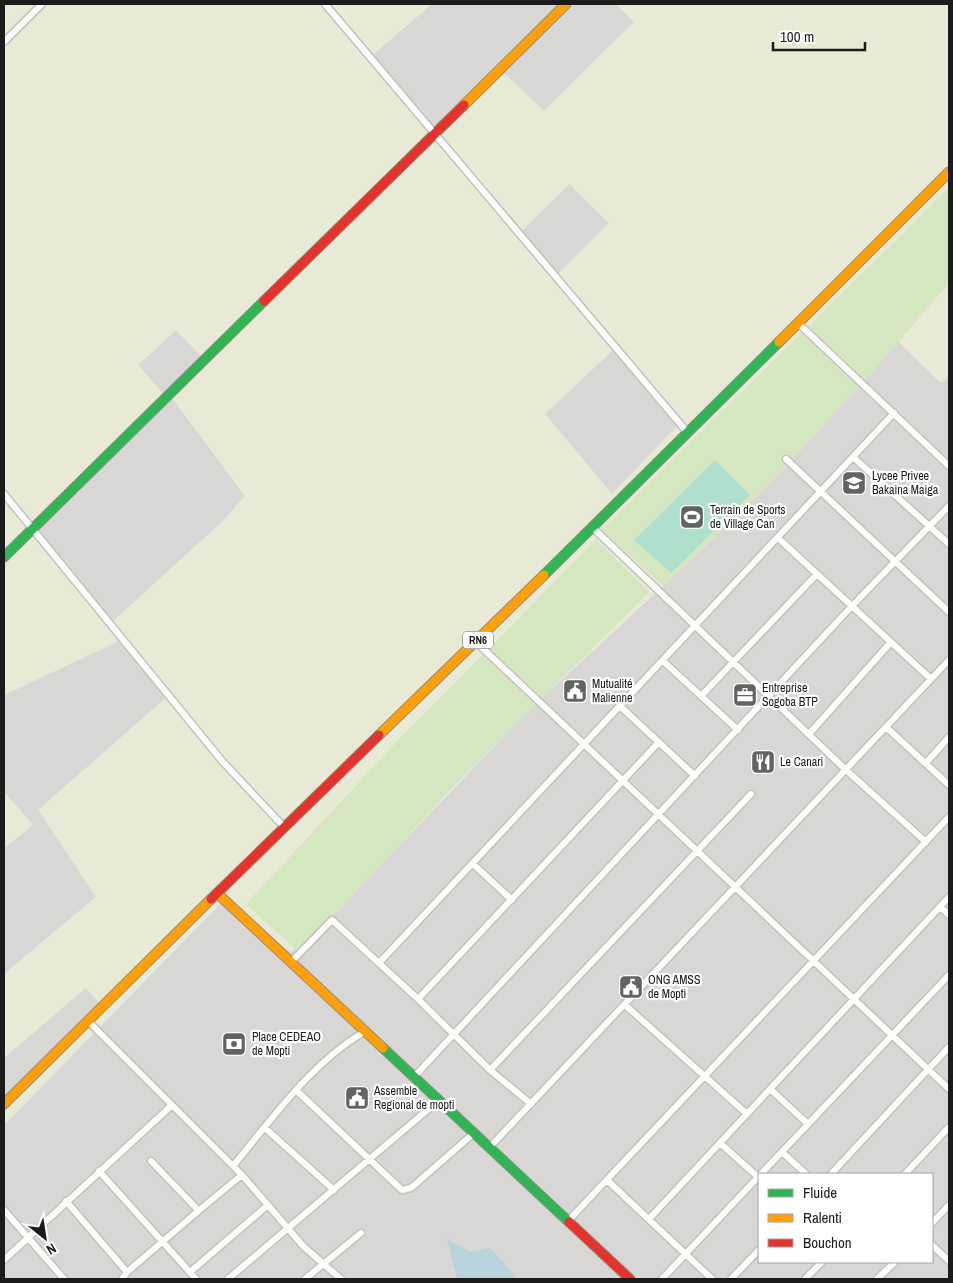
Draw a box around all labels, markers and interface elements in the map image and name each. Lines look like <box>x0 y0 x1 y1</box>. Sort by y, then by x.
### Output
scale bar <box>773 20 866 52</box>
text: 100 m <box>780 26 814 47</box>
place label: Lycee Privee Bakaina Maiga <box>872 468 939 498</box>
school or university icon: Lycee Privee Bakaina Maiga <box>841 470 867 496</box>
place label: Terrain de Sports de Village Can <box>710 502 786 532</box>
sports icon: Terrain de Sports de Village Can <box>679 504 705 530</box>
road number: RN6 <box>463 632 493 648</box>
place label: Mutualité Malienne <box>592 676 632 706</box>
public building icon: Mutualité Malienne <box>562 678 588 704</box>
place label: Entreprise Sogoba BTP <box>762 680 818 710</box>
office icon: Entreprise Sogoba BTP <box>732 682 758 708</box>
restaurant icon: Le Canari <box>750 749 776 775</box>
place label: Le Canari <box>780 754 823 770</box>
place label: ONG AMSS de Mopti <box>648 972 701 1002</box>
public building icon: ONG AMSS de Mopti <box>618 974 644 1000</box>
place label: Place CEDEAO de Mopti <box>252 1029 321 1059</box>
bank icon: Place CEDEAO de Mopti <box>221 1031 247 1057</box>
place label: Assemble Regional de mopti <box>373 1083 454 1113</box>
public building icon: Assemble Regional de mopti <box>344 1085 370 1111</box>
legend <box>758 1173 933 1263</box>
text: Fluide <box>803 1182 837 1203</box>
text: Ralenti <box>803 1207 842 1228</box>
north arrow <box>20 1213 70 1263</box>
text: Bouchon <box>803 1232 852 1253</box>
text: N <box>43 1239 60 1259</box>

